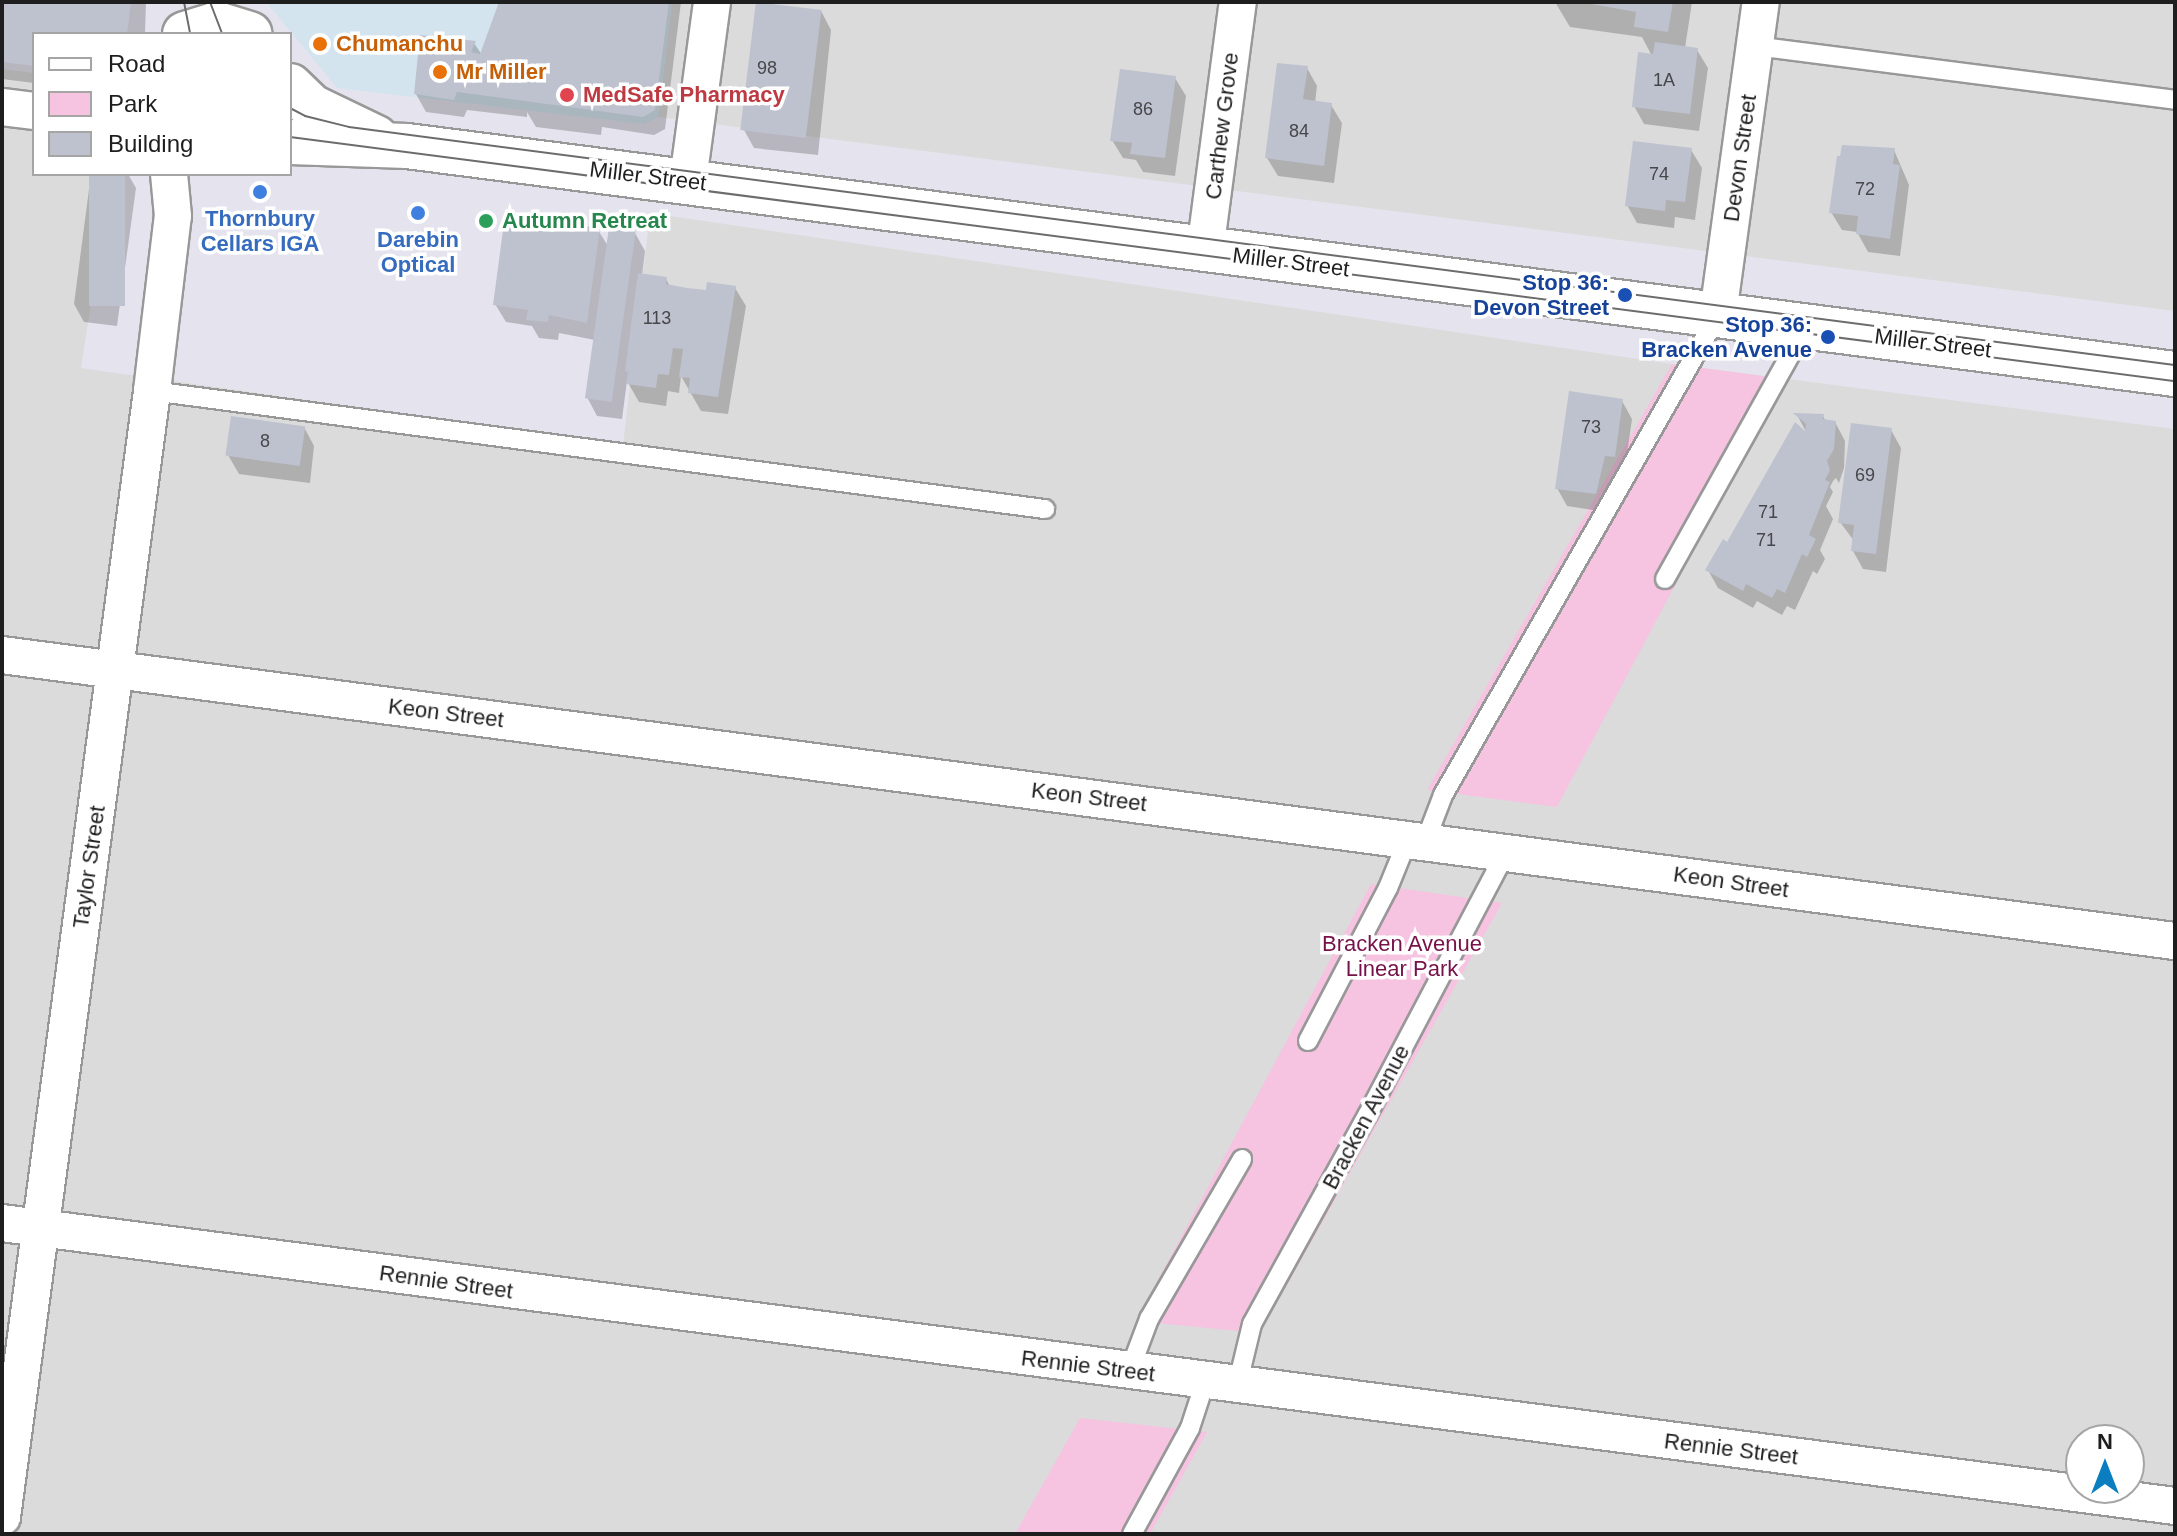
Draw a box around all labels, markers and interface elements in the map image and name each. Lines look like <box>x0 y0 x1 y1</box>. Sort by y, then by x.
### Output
place label: Chumanchu <box>336 31 463 57</box>
legend <box>32 32 292 176</box>
marker: Chumanchu <box>311 35 329 53</box>
text: Road <box>108 50 165 77</box>
street label: Carthew Grove <box>1200 51 1244 201</box>
house number: 98 <box>757 57 777 79</box>
place label: Mr Miller <box>456 59 546 85</box>
marker: Mr Miller <box>431 63 449 81</box>
house number: 1A <box>1653 69 1675 91</box>
place label: MedSafe Pharmacy <box>583 82 785 108</box>
marker: MedSafe Pharmacy <box>558 86 576 104</box>
text: Park <box>108 90 157 117</box>
street label: Devon Street <box>1718 93 1762 223</box>
house number: 86 <box>1133 98 1153 120</box>
house number: 84 <box>1289 120 1309 142</box>
text: Building <box>108 130 193 157</box>
street label: Miller Street <box>588 156 708 196</box>
house number: 74 <box>1649 163 1669 185</box>
house number: 72 <box>1855 178 1875 200</box>
marker: Thornbury Cellars IGA <box>251 183 269 201</box>
marker: Darebin Optical <box>409 204 427 222</box>
place label: Thornbury Cellars IGA <box>201 205 319 256</box>
place label: Autumn Retreat <box>502 208 667 234</box>
marker: Autumn Retreat <box>477 212 495 230</box>
place label: Darebin Optical <box>377 226 459 278</box>
street label: Miller Street <box>1231 242 1351 282</box>
place label: Stop 36: Devon Street <box>1473 269 1609 320</box>
marker: Stop 36: Devon Street <box>1616 286 1634 304</box>
house number: 113 <box>643 307 671 329</box>
place label: Stop 36: Bracken Avenue <box>1640 311 1812 362</box>
street label: Miller Street <box>1873 323 1993 363</box>
marker: Stop 36: Bracken Avenue <box>1819 328 1837 346</box>
house number: 73 <box>1581 416 1601 438</box>
house number: 8 <box>260 430 270 452</box>
house number: 69 <box>1855 464 1875 486</box>
house number: 71 <box>1758 501 1778 523</box>
house number: 71 <box>1756 529 1776 551</box>
street label: Keon Street <box>387 693 505 733</box>
street label: Keon Street <box>1030 777 1148 817</box>
street label: Taylor Street <box>67 804 111 930</box>
street label: Keon Street <box>1672 861 1790 903</box>
park label: Bracken Avenue Linear Park <box>1321 930 1483 982</box>
street label: Bracken Avenue <box>1317 1040 1415 1194</box>
street label: Rennie Street <box>378 1260 514 1304</box>
street label: Rennie Street <box>1020 1345 1156 1387</box>
north arrow <box>2065 1424 2145 1504</box>
street label: Rennie Street <box>1663 1428 1799 1470</box>
text: N <box>2097 1429 2113 1454</box>

